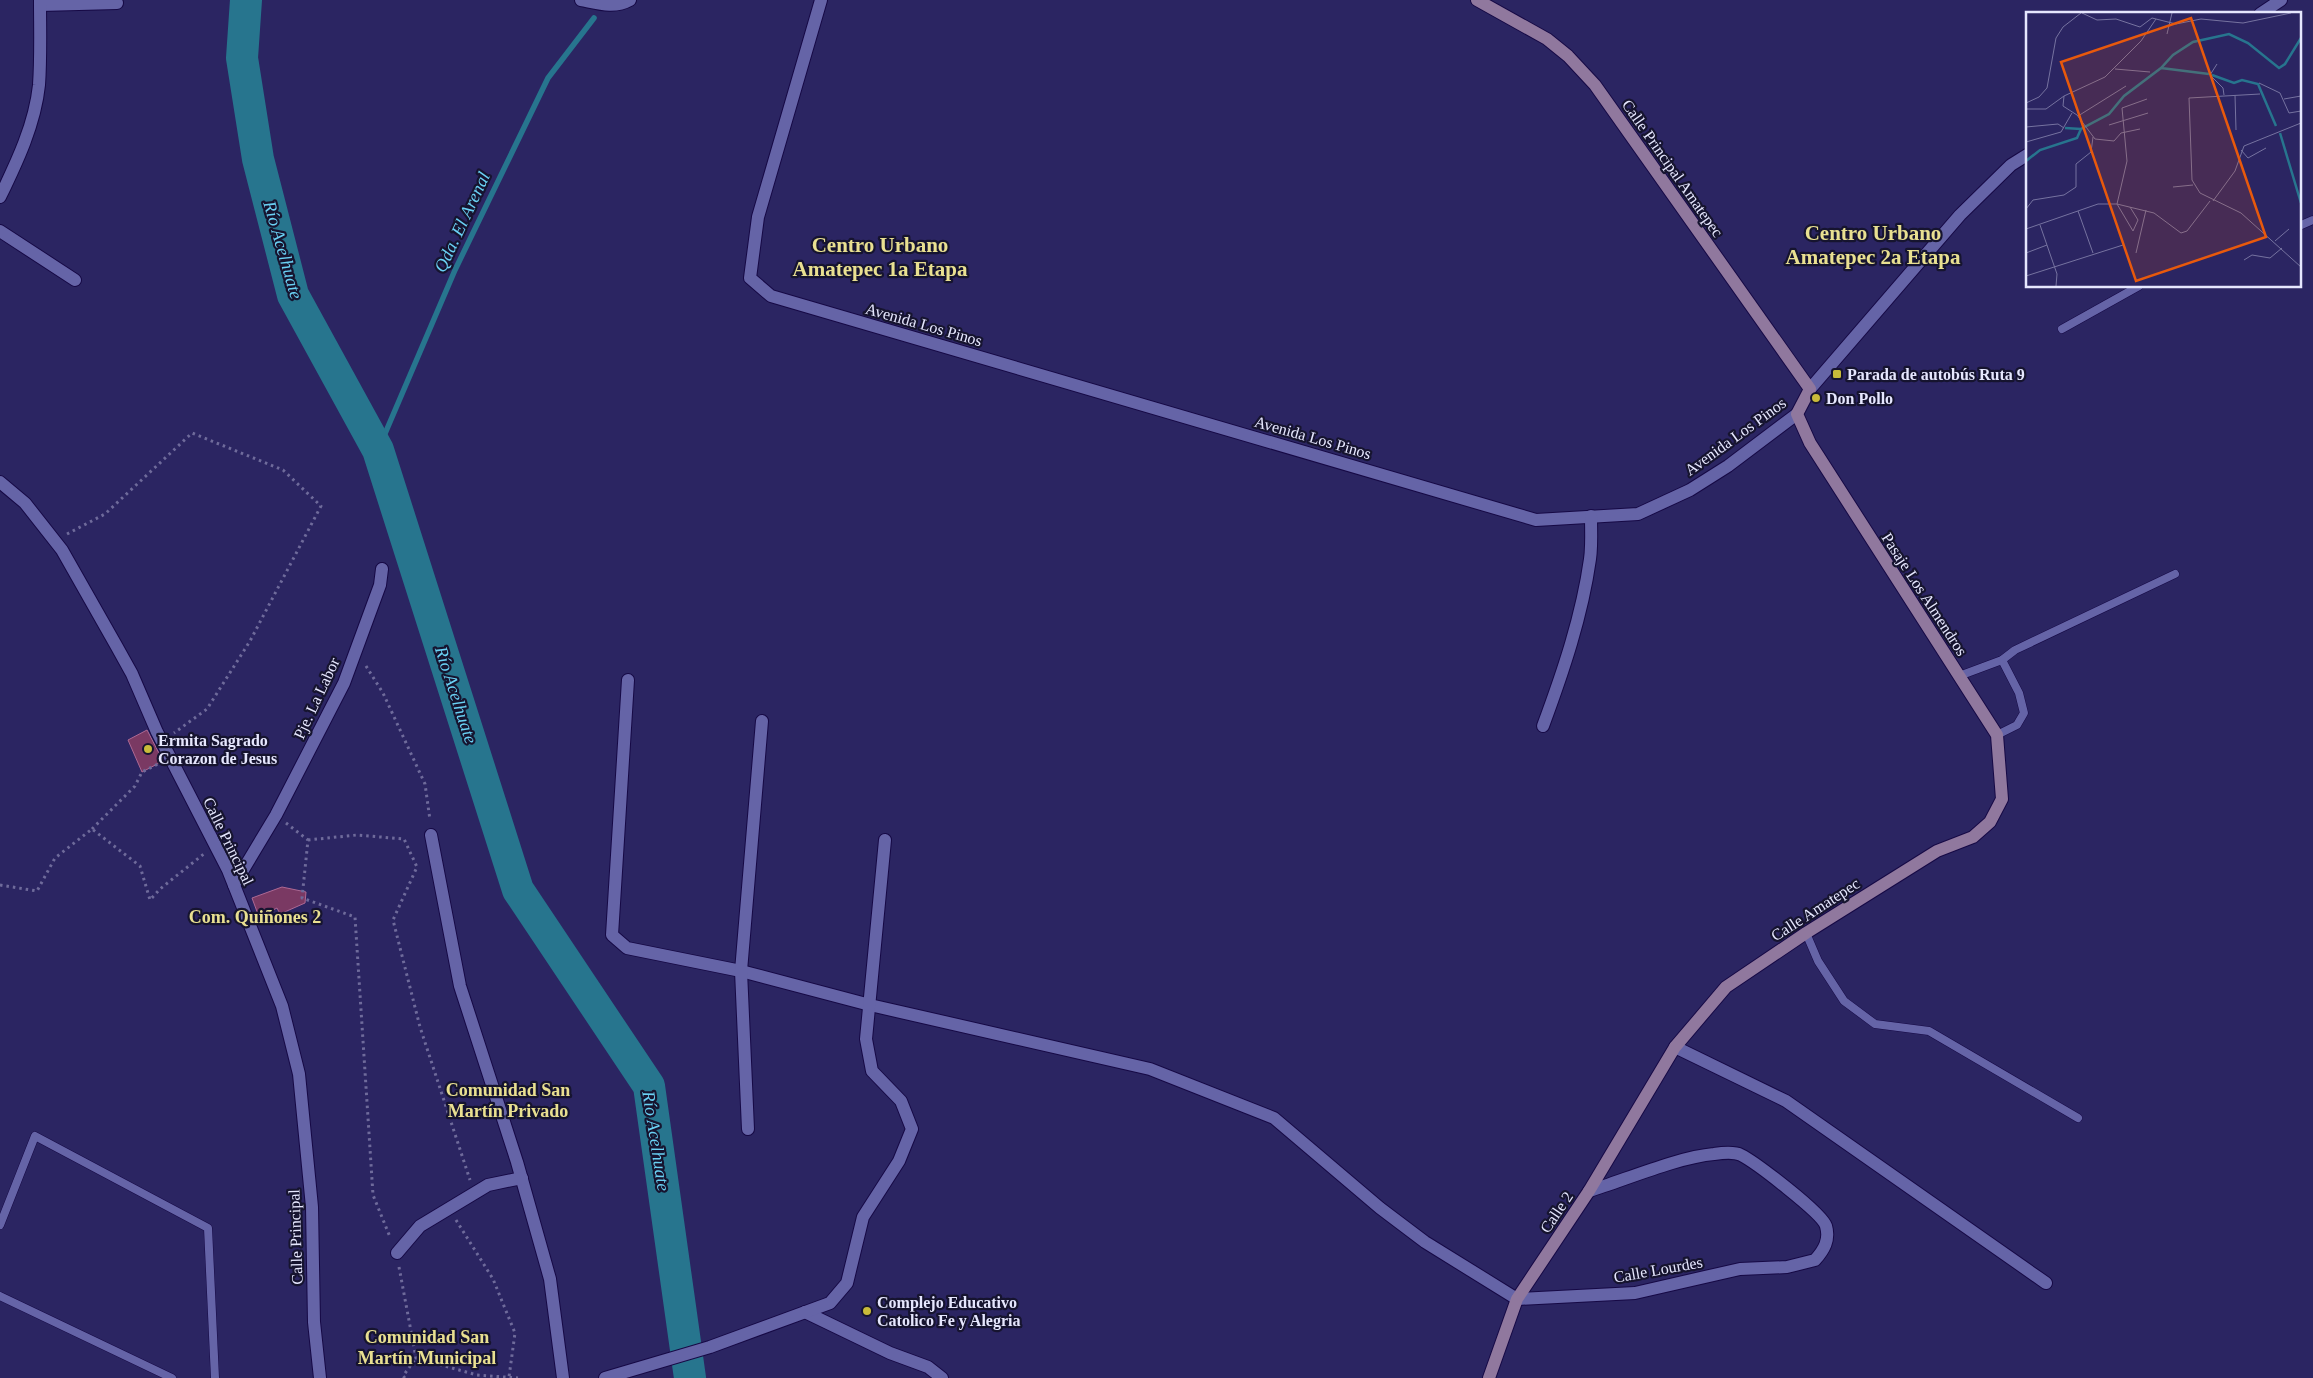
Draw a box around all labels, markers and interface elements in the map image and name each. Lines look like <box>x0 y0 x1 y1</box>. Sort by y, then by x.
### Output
inset map <box>2026 12 2300 288</box>
street label: Calle Principal Amatepec <box>1618 96 1726 241</box>
water label: Qda. El Arenal <box>430 169 494 275</box>
water label: Río Acelhuate <box>259 198 307 301</box>
district label: Centro Urbano Amatepec 2a Etapa <box>1786 221 1961 269</box>
district label: Centro Urbano Amatepec 1a Etapa <box>793 233 968 281</box>
street label: Avenida Los Pinos <box>864 300 984 349</box>
place label: Parada de autobús Ruta 9 <box>1847 366 2025 383</box>
marker: Parada de autobús Ruta 9 <box>1831 368 1843 380</box>
place label: Don Pollo <box>1826 390 1893 407</box>
marker: Don Pollo <box>1810 392 1822 404</box>
street label: Avenida Los Pinos <box>1682 394 1789 479</box>
street label: Avenida Los Pinos <box>1253 413 1373 462</box>
street label: Pasaje Los Almendros <box>1878 530 1971 659</box>
water label: Río Acelhuate <box>431 643 481 746</box>
street label: Pje. La Labor <box>290 654 344 742</box>
place label: Ermita Sagrado Corazon de Jesus <box>158 732 277 767</box>
marker: Ermita Sagrado Corazon de Jesus <box>142 743 154 755</box>
street label: Calle Principal <box>199 795 257 889</box>
street label: Calle Amatepec <box>1768 875 1863 945</box>
district label: Com. Quiñones 2 <box>189 907 321 927</box>
district label: Comunidad San Martín Privado <box>446 1080 570 1121</box>
water label: Río Acelhuate <box>638 1089 674 1193</box>
street label: Calle Principal <box>285 1188 307 1285</box>
street label: Calle 2 <box>1537 1189 1576 1236</box>
street label: Calle Lourdes <box>1612 1253 1704 1286</box>
place label: Complejo Educativo Catolico Fe y Alegria <box>877 1294 1021 1330</box>
marker: Complejo Educativo Catolico Fe y Alegria <box>861 1305 873 1317</box>
district label: Comunidad San Martín Municipal <box>358 1327 496 1368</box>

